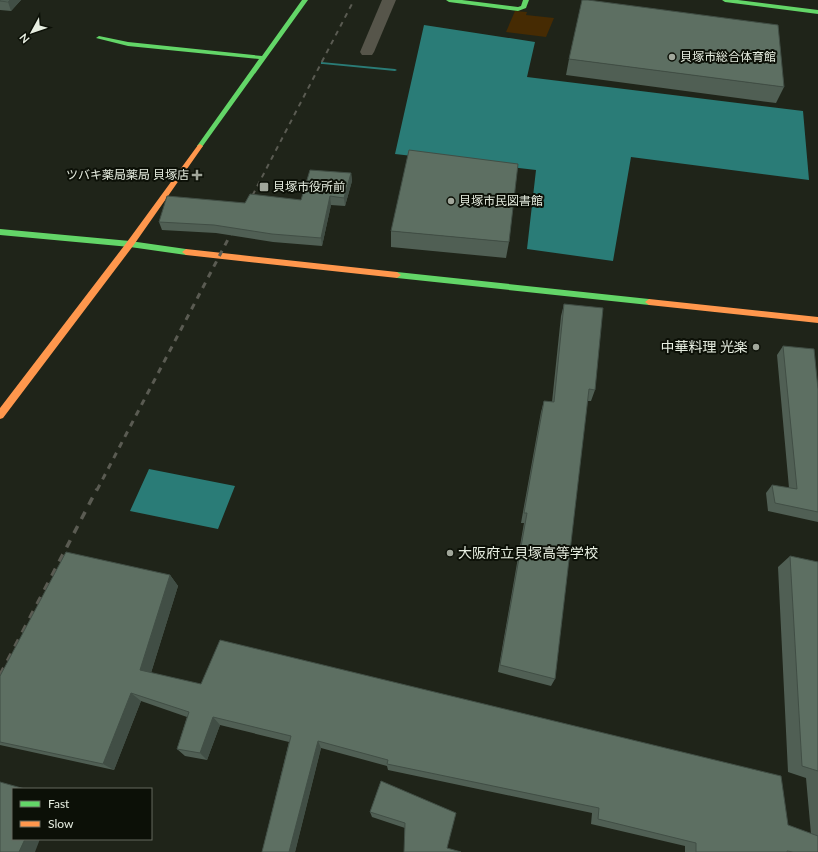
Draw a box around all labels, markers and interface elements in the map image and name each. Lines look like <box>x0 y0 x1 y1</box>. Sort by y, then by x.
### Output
north arrow <box>12 12 52 52</box>
text: N <box>16 31 32 46</box>
place label: 貝塚市総合体育館 <box>680 49 776 64</box>
marker: 貝塚市総合体育館 <box>667 52 677 62</box>
place label: ツバキ薬局薬局 貝塚店 <box>66 167 189 182</box>
marker: ツバキ薬局薬局 貝塚店 <box>192 170 202 180</box>
place label: 貝塚市役所前 <box>273 179 345 194</box>
marker: 貝塚市役所前 <box>258 181 270 193</box>
place label: 貝塚市民図書館 <box>459 193 543 208</box>
marker: 貝塚市民図書館 <box>446 196 456 206</box>
place label: 中華料理 光楽 <box>660 338 748 355</box>
marker: 中華料理 光楽 <box>751 342 761 352</box>
place label: 大阪府立貝塚高等学校 <box>458 544 598 561</box>
marker: 大阪府立貝塚高等学校 <box>445 548 455 558</box>
legend <box>12 788 152 840</box>
text: Fast <box>48 796 70 811</box>
text: Slow <box>48 816 74 831</box>

